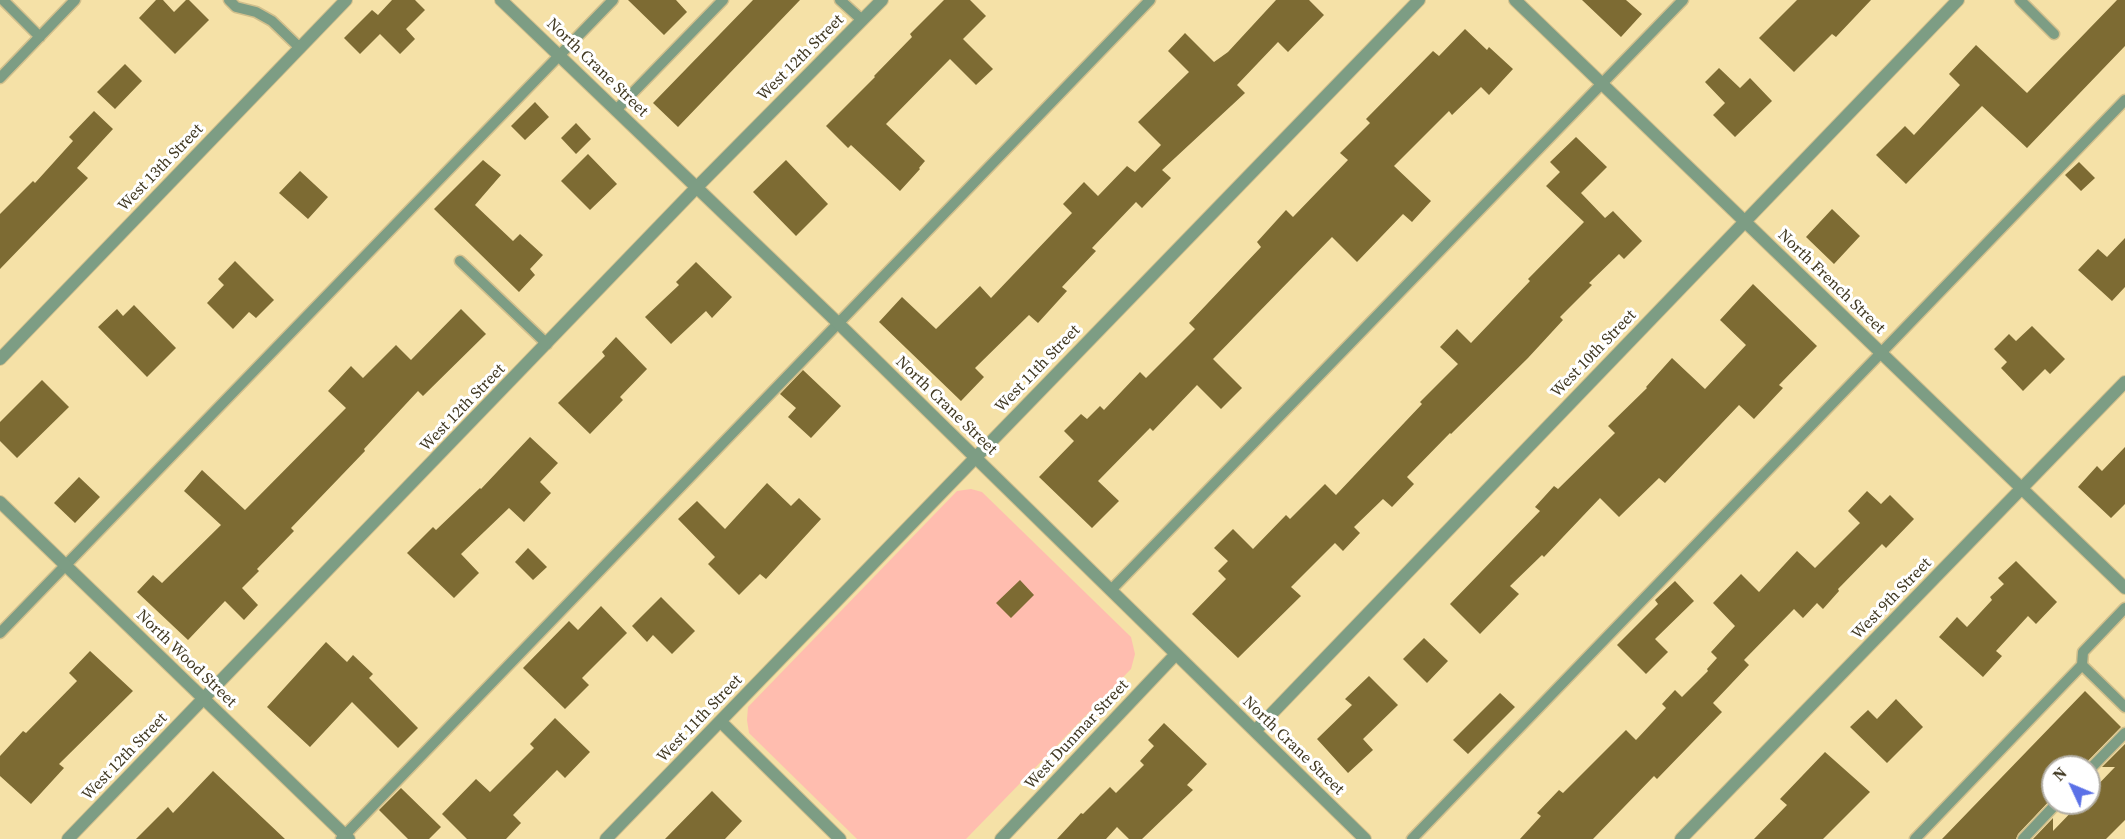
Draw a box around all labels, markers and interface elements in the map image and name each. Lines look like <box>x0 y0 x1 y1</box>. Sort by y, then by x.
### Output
street label: West 12th Street <box>754 11 848 105</box>
street label: North Crane Street <box>542 15 652 121</box>
street label: West 13th Street <box>114 120 208 216</box>
street label: North French Street <box>1773 226 1889 338</box>
street label: West 10th Street <box>1547 306 1641 402</box>
street label: West 11th Street <box>991 321 1085 417</box>
street label: North Crane Street <box>891 353 1001 459</box>
street label: West 12th Street <box>416 360 510 456</box>
street label: West 9th Street <box>1848 554 1936 644</box>
street label: North Wood Street <box>132 606 240 712</box>
street label: West 11th Street <box>653 671 747 767</box>
street label: West Dunmar Street <box>1021 676 1133 794</box>
street label: North Crane Street <box>1238 693 1348 799</box>
street label: West 12th Street <box>78 709 172 805</box>
north arrow <box>2041 755 2101 815</box>
text: N <box>2048 762 2071 786</box>

